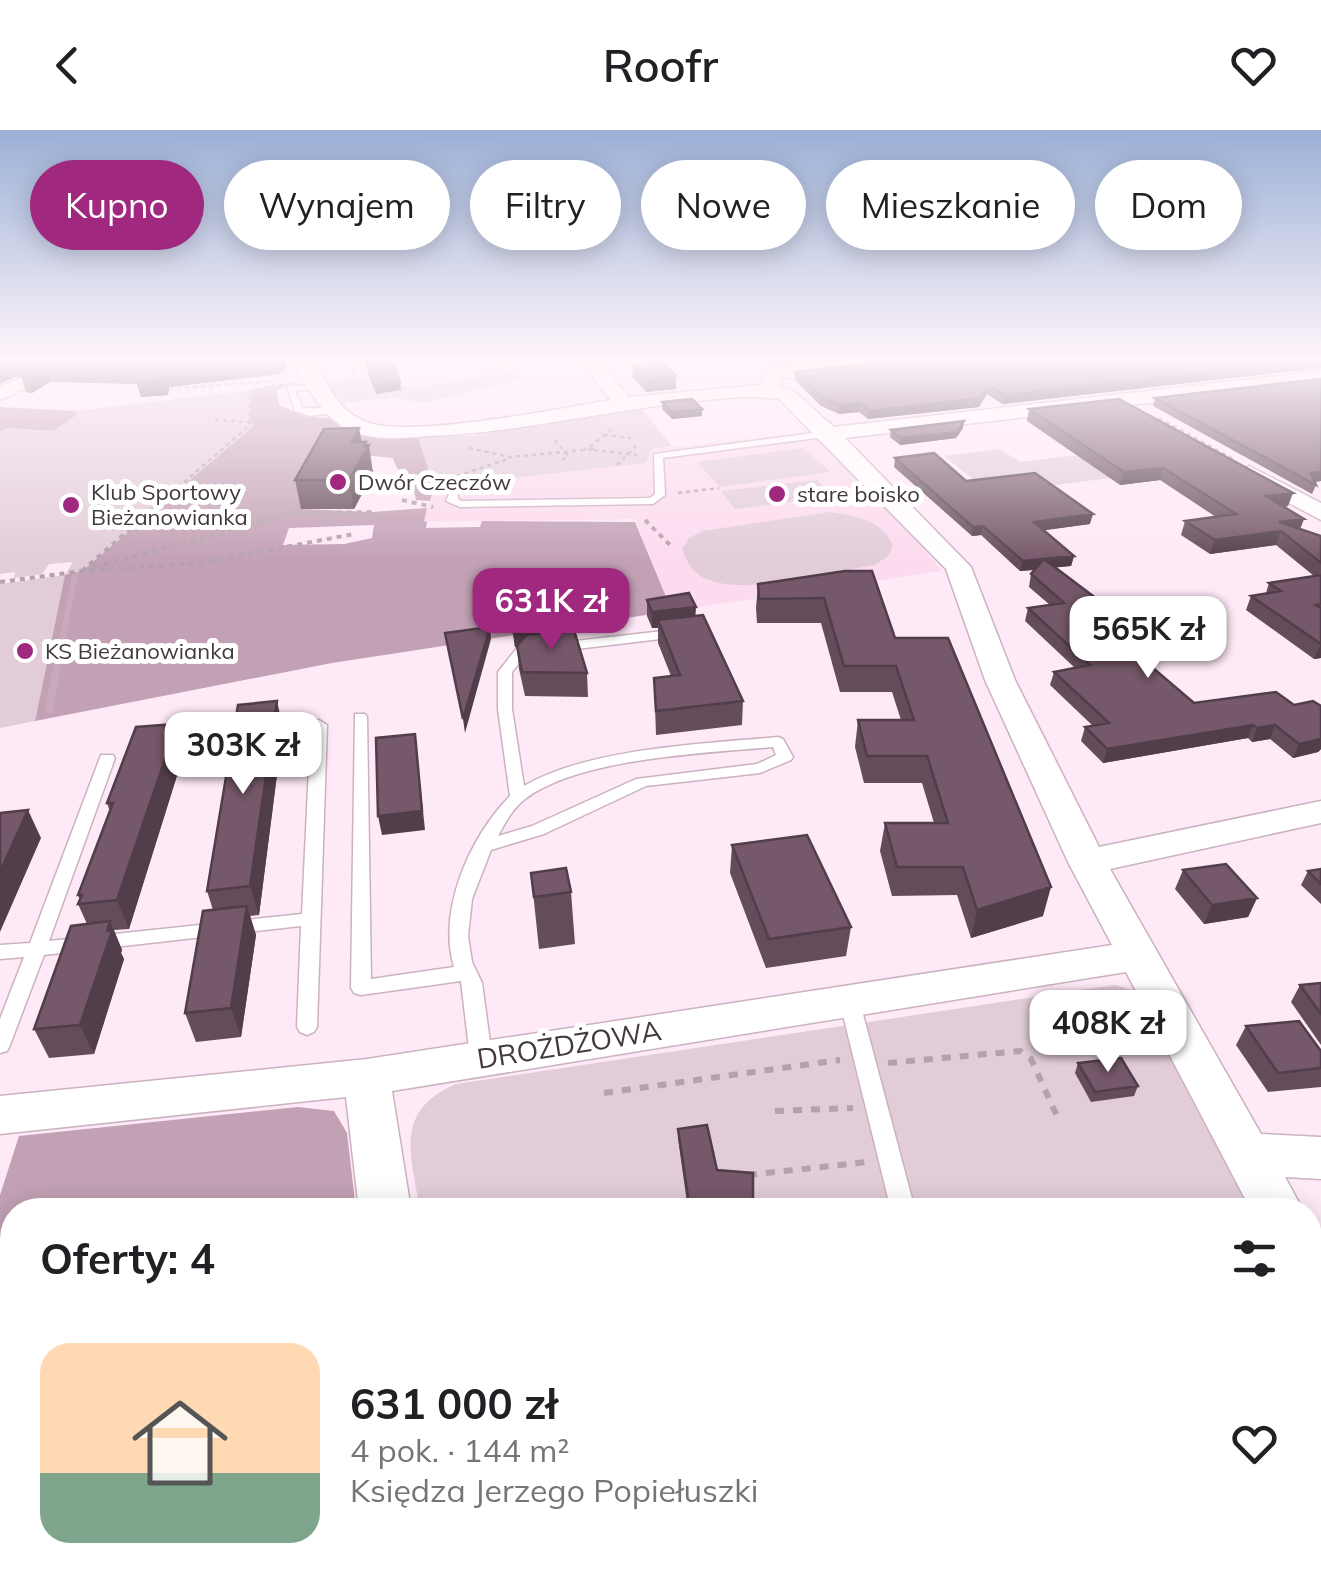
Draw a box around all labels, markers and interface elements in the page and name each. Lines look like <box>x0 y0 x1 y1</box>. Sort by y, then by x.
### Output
text: Roofr <box>603 37 718 93</box>
icon: back <box>40 38 95 93</box>
icon: heart <box>1226 38 1281 93</box>
chip: Kupno <box>30 160 204 250</box>
chip: Wynajem <box>224 160 450 250</box>
chip: Filtry <box>470 160 621 250</box>
chip: Nowe <box>641 160 806 250</box>
chip: Mieszkanie <box>826 160 1075 250</box>
chip: Dom <box>1095 160 1242 250</box>
place label: Dwór Czeczów <box>358 468 511 496</box>
marker: Dwór Czeczów <box>327 471 349 493</box>
place label: Klub Sportowy Bieżanowianka <box>91 478 248 531</box>
place label: stare boisko <box>797 480 920 508</box>
marker: stare boisko <box>766 483 788 505</box>
marker: Klub Sportowy Bieżanowianka <box>60 494 82 516</box>
pin: 631K zł <box>459 568 643 653</box>
text: 631K zł <box>495 580 607 620</box>
pin: 565K zł <box>1056 596 1240 681</box>
text: 565K zł <box>1092 608 1204 648</box>
place label: KS Bieżanowianka <box>45 637 235 665</box>
marker: KS Bieżanowianka <box>14 640 36 662</box>
pin: 303K zł <box>151 712 335 797</box>
text: 303K zł <box>187 724 299 764</box>
pin: 408K zł <box>1016 990 1200 1075</box>
text: 408K zł <box>1052 1002 1164 1042</box>
street label: DROŻDŻOWA <box>474 1012 664 1076</box>
icon: filters <box>1227 1231 1282 1286</box>
text: Oferty: 4 <box>40 1232 215 1285</box>
text: 631 000 zł <box>350 1377 557 1430</box>
icon: home <box>120 1383 240 1503</box>
icon: heart <box>1227 1416 1282 1471</box>
text: 4 pok. · 144 m² <box>350 1430 569 1470</box>
text: Księdza Jerzego Popiełuszki <box>350 1470 758 1510</box>

